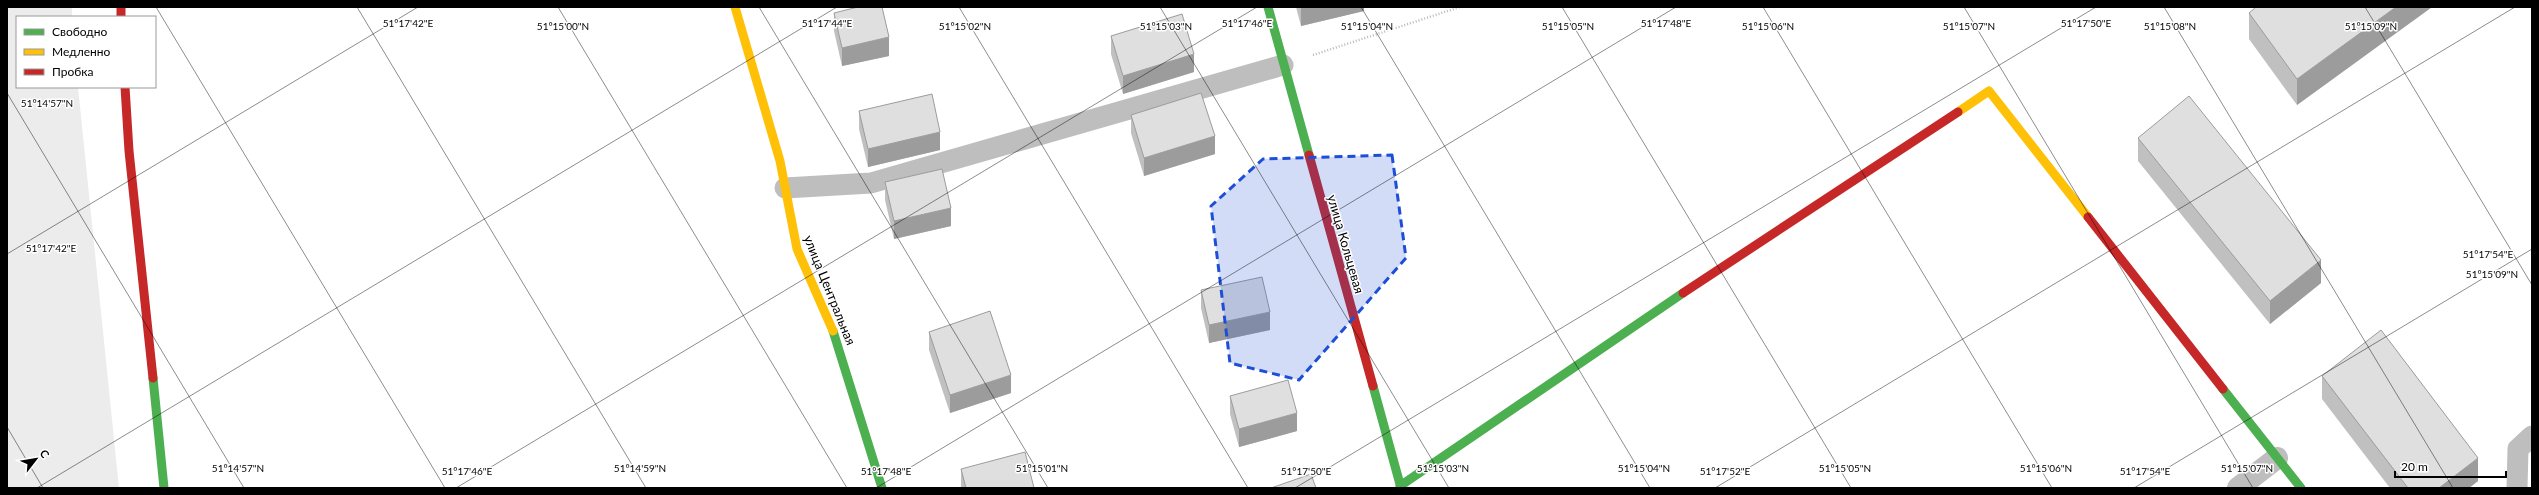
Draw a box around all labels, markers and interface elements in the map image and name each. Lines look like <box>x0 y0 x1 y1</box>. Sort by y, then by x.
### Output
legend <box>16 16 156 88</box>
text: 51°17'42"E <box>383 17 433 29</box>
text: 51°17'44"E <box>802 17 852 29</box>
text: 51°17'46"E <box>1222 17 1272 29</box>
text: 51°17'48"E <box>1641 17 1691 29</box>
text: 51°17'50"E <box>2061 17 2111 29</box>
text: 51°15'00"N <box>537 20 589 32</box>
text: 51°15'02"N <box>939 20 991 32</box>
text: 51°15'03"N <box>1140 20 1192 32</box>
text: 51°15'04"N <box>1341 20 1393 32</box>
text: 51°15'05"N <box>1542 20 1594 32</box>
text: 51°15'06"N <box>1742 20 1794 32</box>
text: 51°15'07"N <box>1943 20 1995 32</box>
text: 51°15'08"N <box>2144 20 2196 32</box>
text: 51°15'09"N <box>2345 20 2397 32</box>
text: Свободно <box>52 24 108 39</box>
text: Медленно <box>52 44 111 59</box>
text: Пробка <box>52 64 93 79</box>
text: 51°14'57"N <box>21 97 73 109</box>
street label: улица Кольцевая <box>1324 193 1368 295</box>
street label: улица Центральная <box>801 233 859 347</box>
text: 51°17'42"E <box>26 242 76 254</box>
text: 51°17'54"E <box>2463 248 2513 260</box>
text: 51°15'09"N <box>2466 268 2518 280</box>
north arrow <box>16 439 56 479</box>
text: С <box>38 447 53 461</box>
scale bar <box>2395 453 2506 479</box>
text: 20 m <box>2401 459 2428 474</box>
text: 51°14'57"N <box>212 462 264 474</box>
text: 51°14'59"N <box>614 462 666 474</box>
text: 51°15'01"N <box>1016 462 1068 474</box>
text: 51°15'03"N <box>1417 462 1469 474</box>
text: 51°15'04"N <box>1618 462 1670 474</box>
text: 51°15'05"N <box>1819 462 1871 474</box>
text: 51°15'06"N <box>2020 462 2072 474</box>
text: 51°15'07"N <box>2221 462 2273 474</box>
text: 51°17'46"E <box>442 465 492 477</box>
text: 51°17'48"E <box>861 465 911 477</box>
text: 51°17'50"E <box>1281 465 1331 477</box>
text: 51°17'52"E <box>1700 465 1750 477</box>
text: 51°17'54"E <box>2120 465 2170 477</box>

